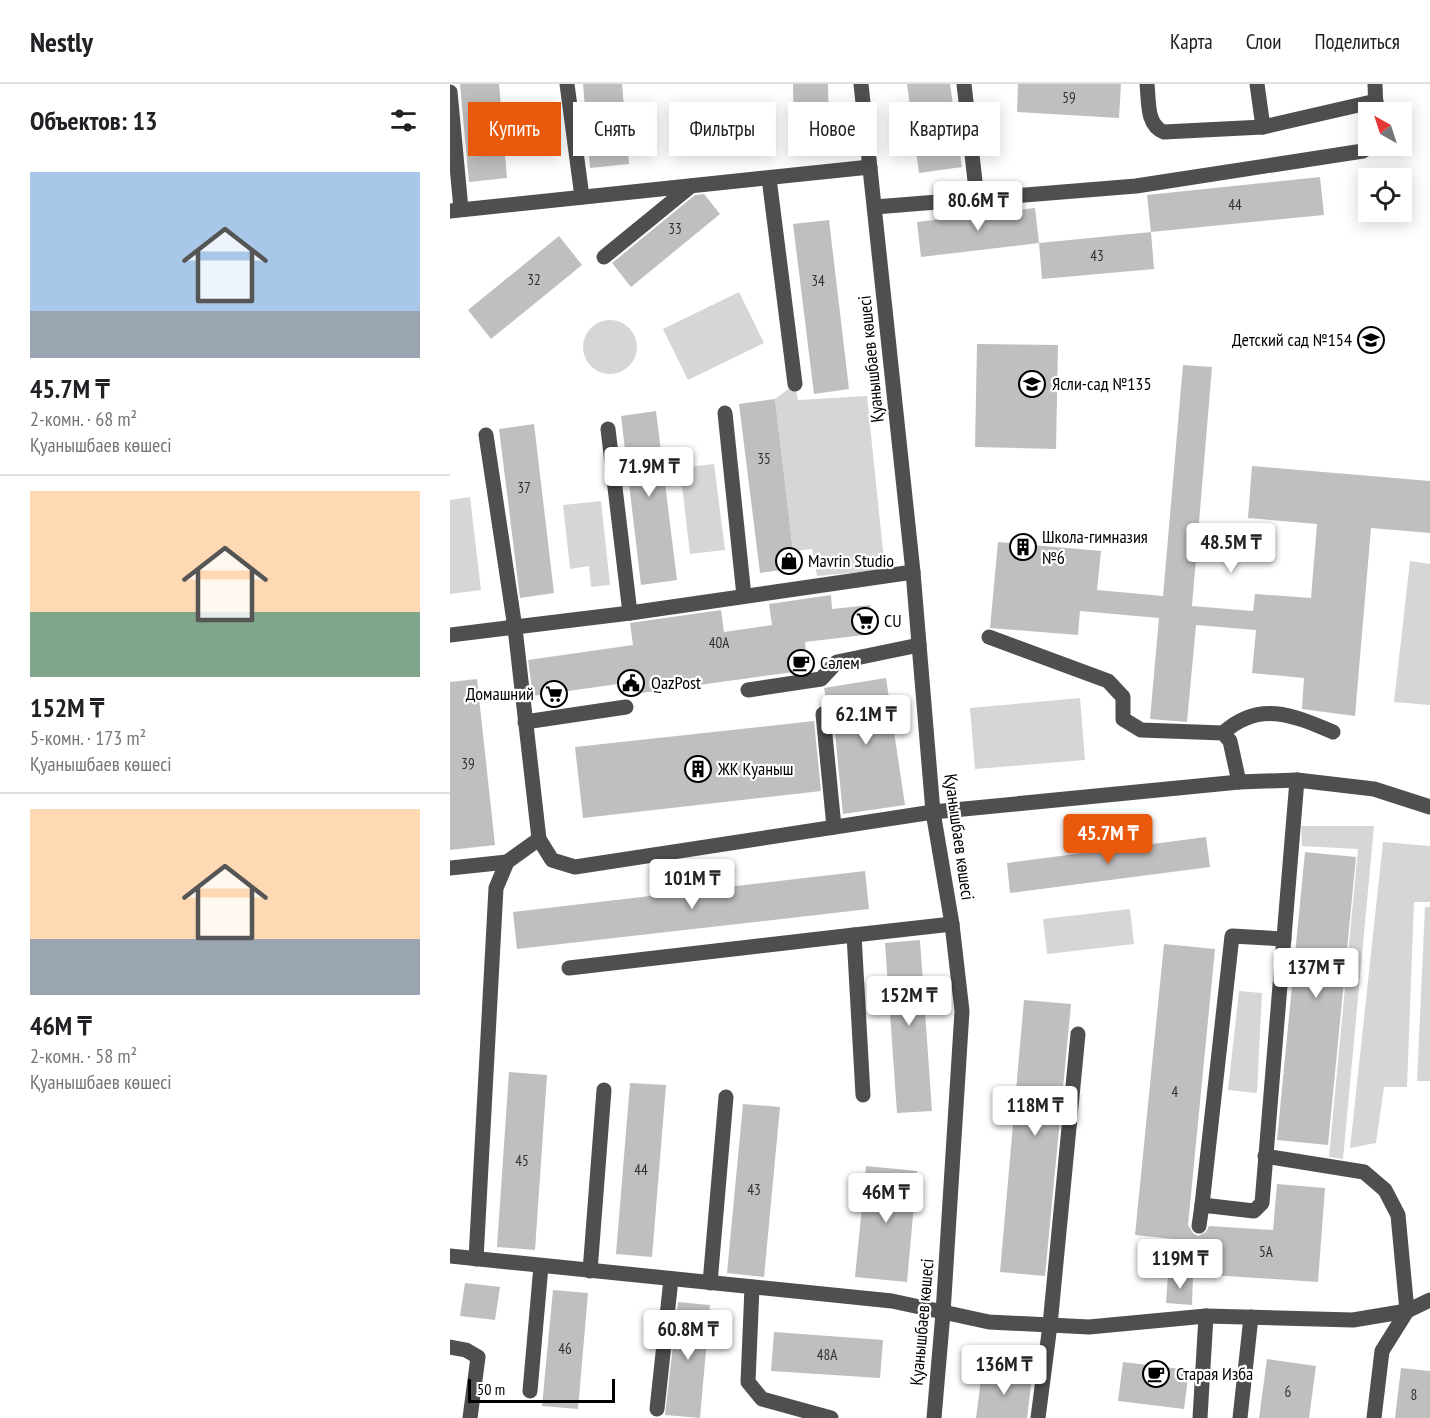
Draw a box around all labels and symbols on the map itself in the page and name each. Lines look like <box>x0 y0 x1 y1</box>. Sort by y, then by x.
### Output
house number: 59 <box>1062 88 1076 107</box>
north arrow <box>1358 102 1412 156</box>
pin: 80.6M ₸ <box>923 181 1033 232</box>
house number: 44 <box>1228 195 1242 214</box>
house number: 33 <box>668 219 682 238</box>
house number: 43 <box>1090 246 1104 265</box>
house number: 32 <box>527 270 541 289</box>
house number: 34 <box>811 271 825 290</box>
street label: Қуанышбаев көшесі <box>852 294 889 424</box>
school or university icon: Детский сад №154 <box>1356 325 1386 355</box>
place label: Детский сад №154 <box>1232 328 1352 351</box>
school or university icon: Ясли-сад №135 <box>1017 369 1047 399</box>
place label: Ясли-сад №135 <box>1052 372 1152 395</box>
pin: 71.9M ₸ <box>594 447 704 498</box>
house number: 35 <box>757 449 771 468</box>
house number: 37 <box>517 478 531 497</box>
pin: 48.5M ₸ <box>1176 523 1286 574</box>
place label: Школа-гимназия №6 <box>1042 525 1148 569</box>
building icon: Школа-гимназия №6 <box>1008 532 1038 562</box>
shop icon: Mavrin Studio <box>774 546 804 576</box>
place label: Mavrin Studio <box>808 549 894 572</box>
supermarket icon: CU <box>850 606 880 636</box>
place label: CU <box>884 609 902 632</box>
house number: 40А <box>709 633 730 652</box>
cafe icon: Cәлем <box>786 648 816 678</box>
place label: Cәлем <box>820 651 860 674</box>
public building icon: QazPost <box>616 668 646 698</box>
place label: QazPost <box>651 671 701 694</box>
supermarket icon: Домашний <box>539 679 569 709</box>
place label: Домашний <box>466 682 534 705</box>
pin: 62.1M ₸ <box>811 695 921 746</box>
house number: 39 <box>461 754 475 773</box>
building icon: ЖК Куаныш <box>683 754 713 784</box>
place label: ЖК Куаныш <box>717 757 793 780</box>
street label: Қуанышбаев көшесі <box>939 772 980 902</box>
pin: 45.7M ₸ <box>1053 814 1163 865</box>
pin: 101M ₸ <box>643 859 741 910</box>
pin: 137M ₸ <box>1267 948 1365 999</box>
pin: 152M ₸ <box>860 976 958 1027</box>
house number: 4 <box>1172 1082 1179 1101</box>
pin: 118M ₸ <box>986 1086 1084 1137</box>
house number: 45 <box>515 1151 529 1170</box>
house number: 44 <box>634 1160 648 1179</box>
pin: 46M ₸ <box>844 1173 928 1224</box>
house number: 43 <box>747 1180 761 1199</box>
pin: 119M ₸ <box>1131 1239 1229 1290</box>
house number: 5А <box>1259 1242 1274 1261</box>
street label: Қуанышбаев көшесі <box>904 1257 939 1386</box>
pin: 60.8M ₸ <box>633 1310 743 1361</box>
house number: 46 <box>558 1339 572 1358</box>
house number: 48А <box>817 1345 838 1364</box>
pin: 136M ₸ <box>955 1345 1053 1396</box>
cafe icon: Старая Изба <box>1141 1359 1171 1389</box>
place label: Старая Изба <box>1176 1362 1253 1385</box>
scale bar <box>468 1376 615 1404</box>
house number: 6 <box>1285 1382 1292 1401</box>
house number: 8 <box>1411 1385 1417 1404</box>

